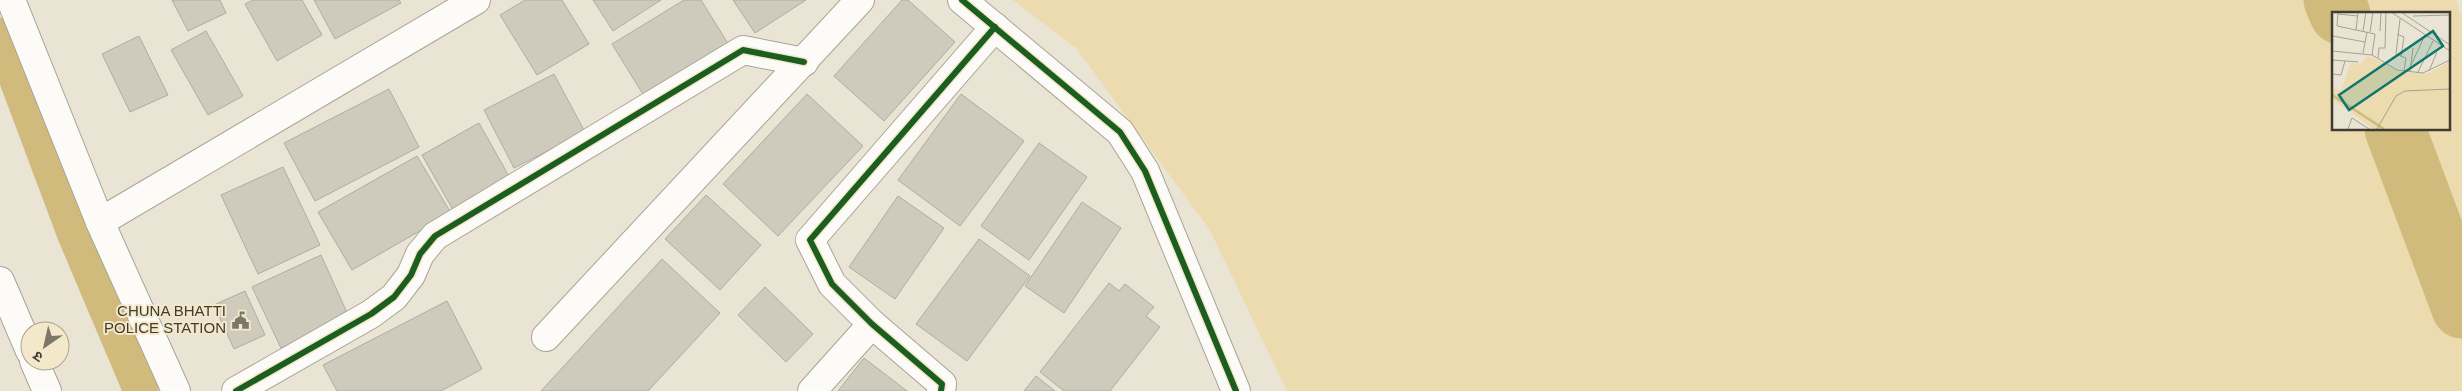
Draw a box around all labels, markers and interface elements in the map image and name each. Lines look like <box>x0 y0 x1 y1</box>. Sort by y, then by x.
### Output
inset map <box>2332 12 2450 130</box>
place label: CHUNA BHATTI POLICE STATION <box>104 302 226 336</box>
public building icon: CHUNA BHATTI POLICE STATION <box>230 310 250 330</box>
north arrow <box>20 321 70 371</box>
text: उ <box>29 347 46 366</box>

